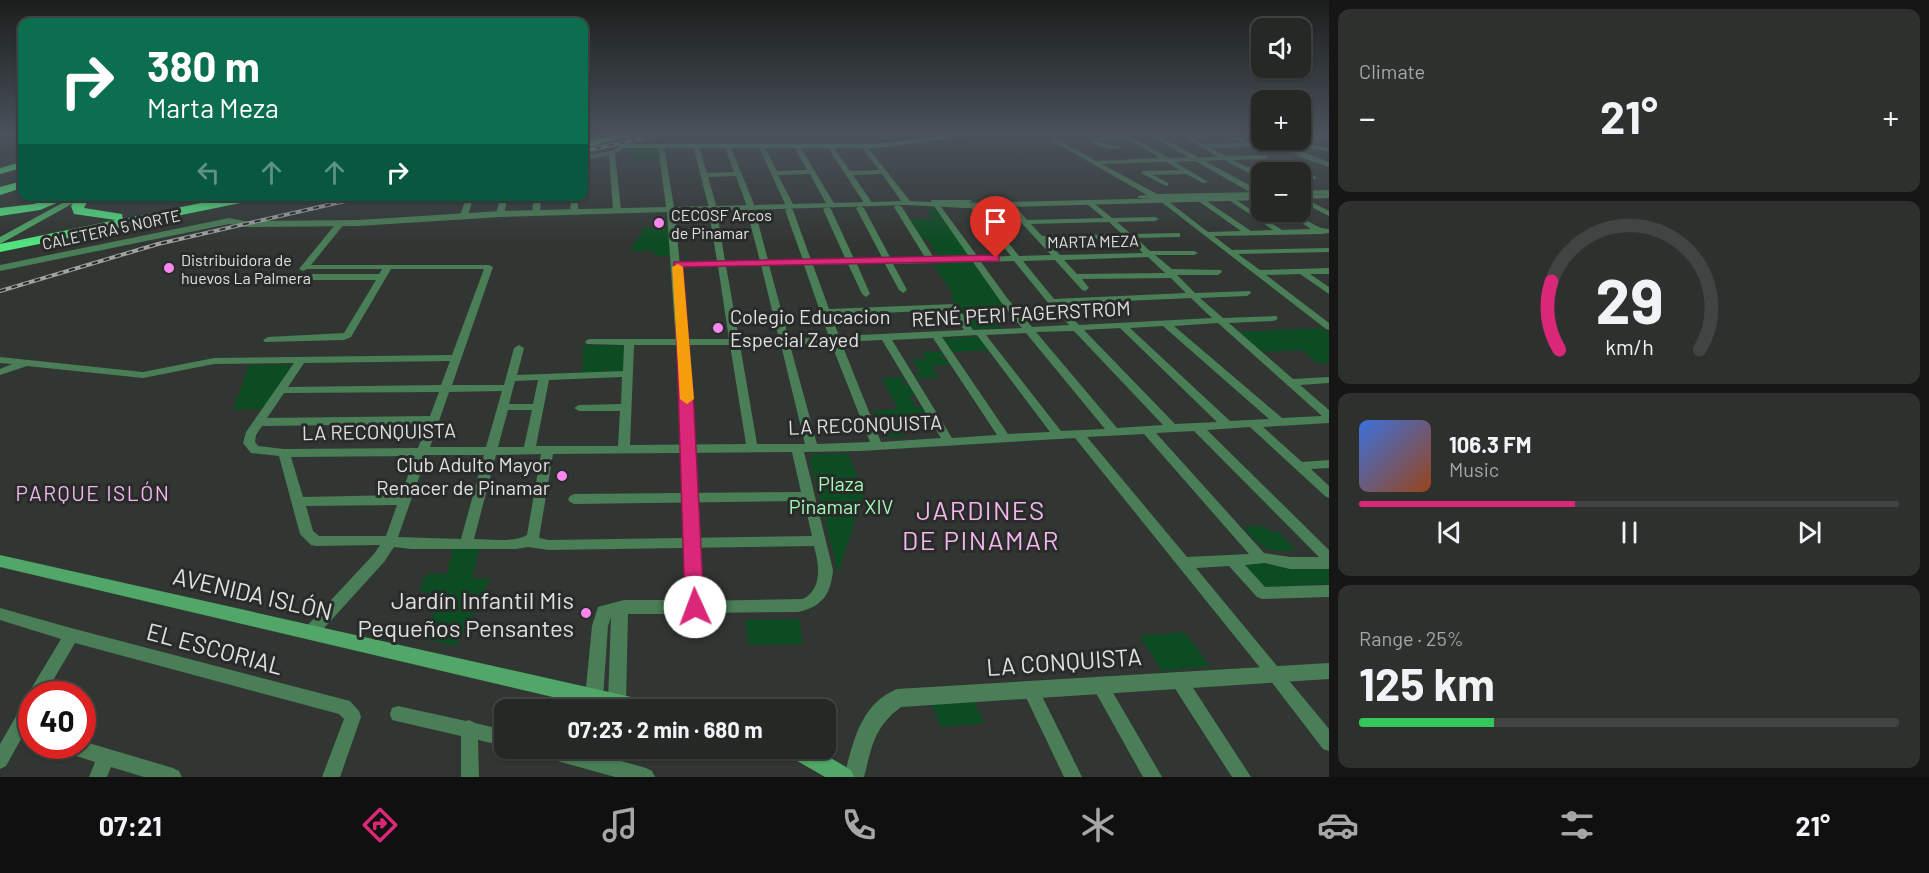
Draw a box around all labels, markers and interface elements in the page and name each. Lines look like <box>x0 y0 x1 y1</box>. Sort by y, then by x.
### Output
map controls <box>1251 18 1311 222</box>
button: sound <box>1251 18 1311 78</box>
text: 380 m <box>147 40 260 90</box>
icon: right <box>48 42 126 120</box>
text: Climate <box>1359 59 1425 83</box>
text: 21° <box>1600 89 1658 143</box>
button: + <box>1251 90 1311 150</box>
text: Marta Meza <box>147 91 279 123</box>
text: − <box>1359 97 1376 137</box>
text: + <box>1883 97 1899 137</box>
icon: left <box>192 156 225 189</box>
icon: ahead <box>255 156 288 189</box>
icon: ahead <box>318 156 351 189</box>
icon: right <box>381 156 414 189</box>
button: − <box>1251 162 1311 222</box>
pin <box>970 196 1021 258</box>
street label: CALETERA 5 NORTE <box>40 205 182 253</box>
place label: CECOSF Arcos de Pinamar <box>671 205 772 242</box>
icon: arrive <box>979 205 1012 238</box>
marker: CECOSF Arcos de Pinamar <box>652 216 666 230</box>
street label: MARTA MEZA <box>1047 231 1139 251</box>
place label: Distribuidora de huevos La Palmera <box>181 250 311 287</box>
marker: Distribuidora de huevos La Palmera <box>162 261 176 275</box>
text: 29 <box>1595 262 1663 336</box>
street label: RENÉ PERI FAGERSTROM <box>911 295 1131 331</box>
place label: Colegio Educacion Especial Zayed <box>730 304 891 351</box>
marker: Colegio Educacion Especial Zayed <box>711 321 725 335</box>
text: km/h <box>1605 334 1653 359</box>
street label: LA RECONQUISTA <box>788 409 942 439</box>
street label: LA RECONQUISTA <box>302 418 456 444</box>
text: 106.3 FM <box>1449 431 1531 457</box>
place label: Club Adulto Mayor Renacer de Pinamar <box>376 452 550 499</box>
text: Music <box>1449 457 1499 481</box>
marker: Club Adulto Mayor Renacer de Pinamar <box>555 469 569 483</box>
park label: Plaza Pinamar XIV <box>789 471 894 518</box>
district label: PARQUE ISLÓN <box>16 480 170 505</box>
district label: JARDINES DE PINAMAR <box>902 494 1060 555</box>
icon: previous <box>1433 516 1466 549</box>
icon: pause <box>1613 516 1646 549</box>
icon: next <box>1793 516 1826 549</box>
street label: AVENIDA ISLÓN <box>170 561 336 625</box>
position arrow <box>663 575 727 639</box>
place label: Jardín Infantil Mis Pequeños Pensantes <box>357 585 574 642</box>
marker: Jardín Infantil Mis Pequeños Pensantes <box>579 606 593 620</box>
street label: EL ESCORIAL <box>144 616 286 680</box>
text: Range · 25% <box>1359 626 1464 650</box>
street label: LA CONQUISTA <box>985 641 1143 681</box>
text: 125 km <box>1359 656 1495 710</box>
speed limit sign: 40 <box>18 681 96 759</box>
text: 07:23 · 2 min · 680 m <box>567 716 763 742</box>
icon: directions <box>359 804 401 846</box>
icon: music <box>599 804 641 846</box>
icon: phone <box>838 804 880 846</box>
icon: climate <box>1077 804 1119 846</box>
icon: car <box>1317 804 1359 846</box>
icon: filters <box>1556 804 1598 846</box>
text: 07:21 <box>99 809 162 841</box>
text: 21° <box>1796 809 1830 841</box>

